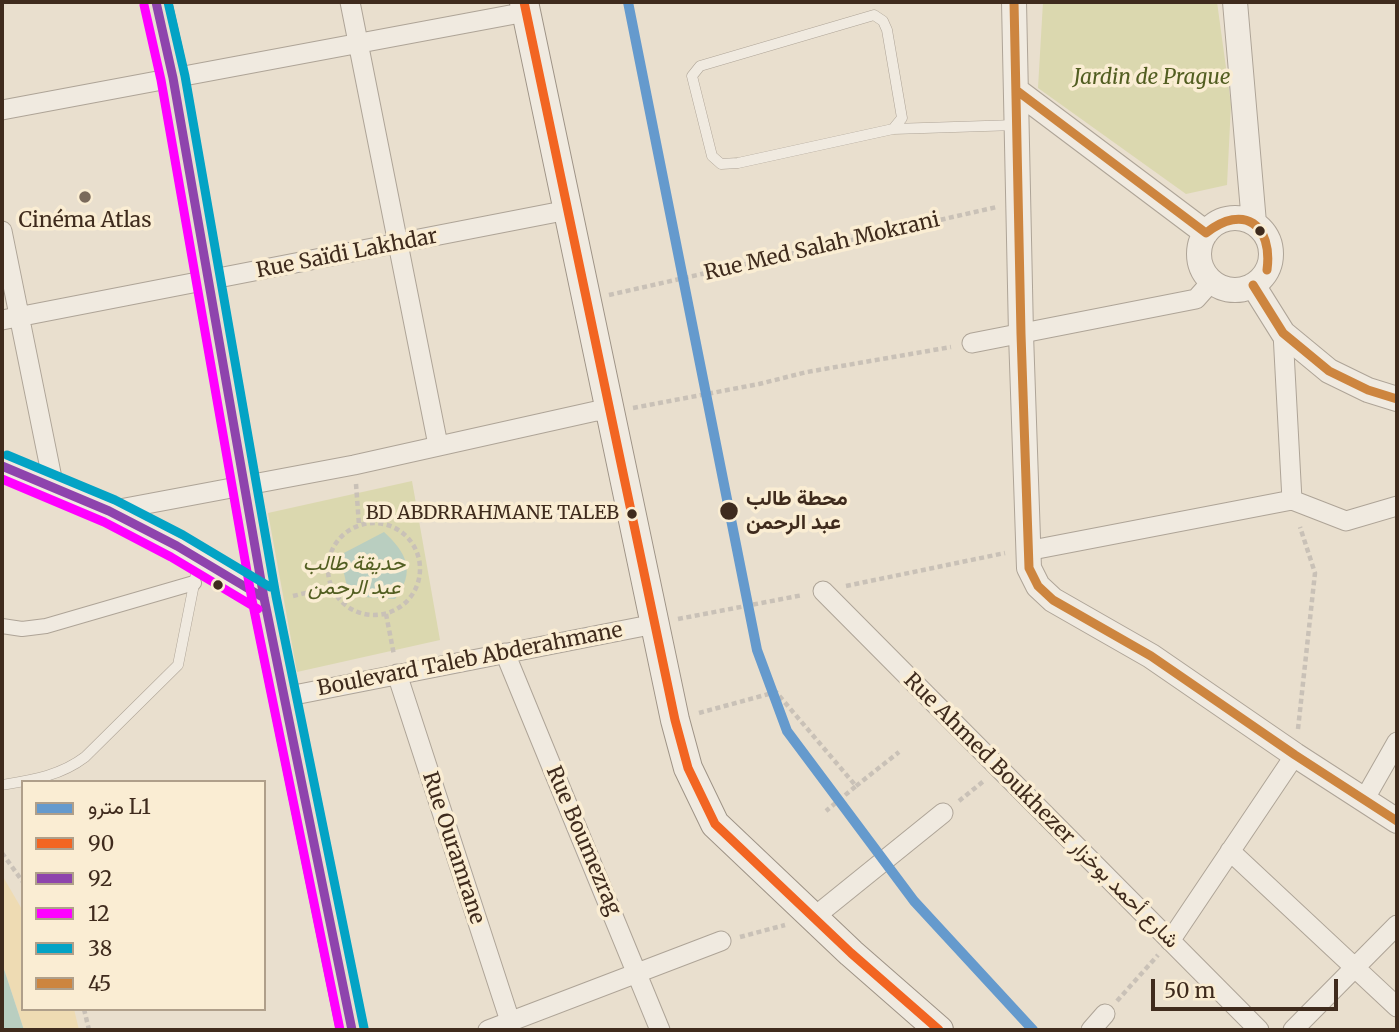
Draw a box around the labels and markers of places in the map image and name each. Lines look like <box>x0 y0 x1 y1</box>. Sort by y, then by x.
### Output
marker: Cinéma Atlas <box>77 189 93 205</box>
place label: Cinéma Atlas <box>19 208 151 234</box>
unlabelled marker <box>1253 224 1267 238</box>
place label: محطة طالب عبد الرحمن <box>746 486 848 536</box>
marker: محطة طالب عبد الرحمن <box>718 500 740 522</box>
place label: BD ABDRRAHMANE TALEB <box>366 503 619 525</box>
marker: BD ABDRRAHMANE TALEB <box>625 507 639 521</box>
unlabelled marker <box>211 578 225 592</box>

